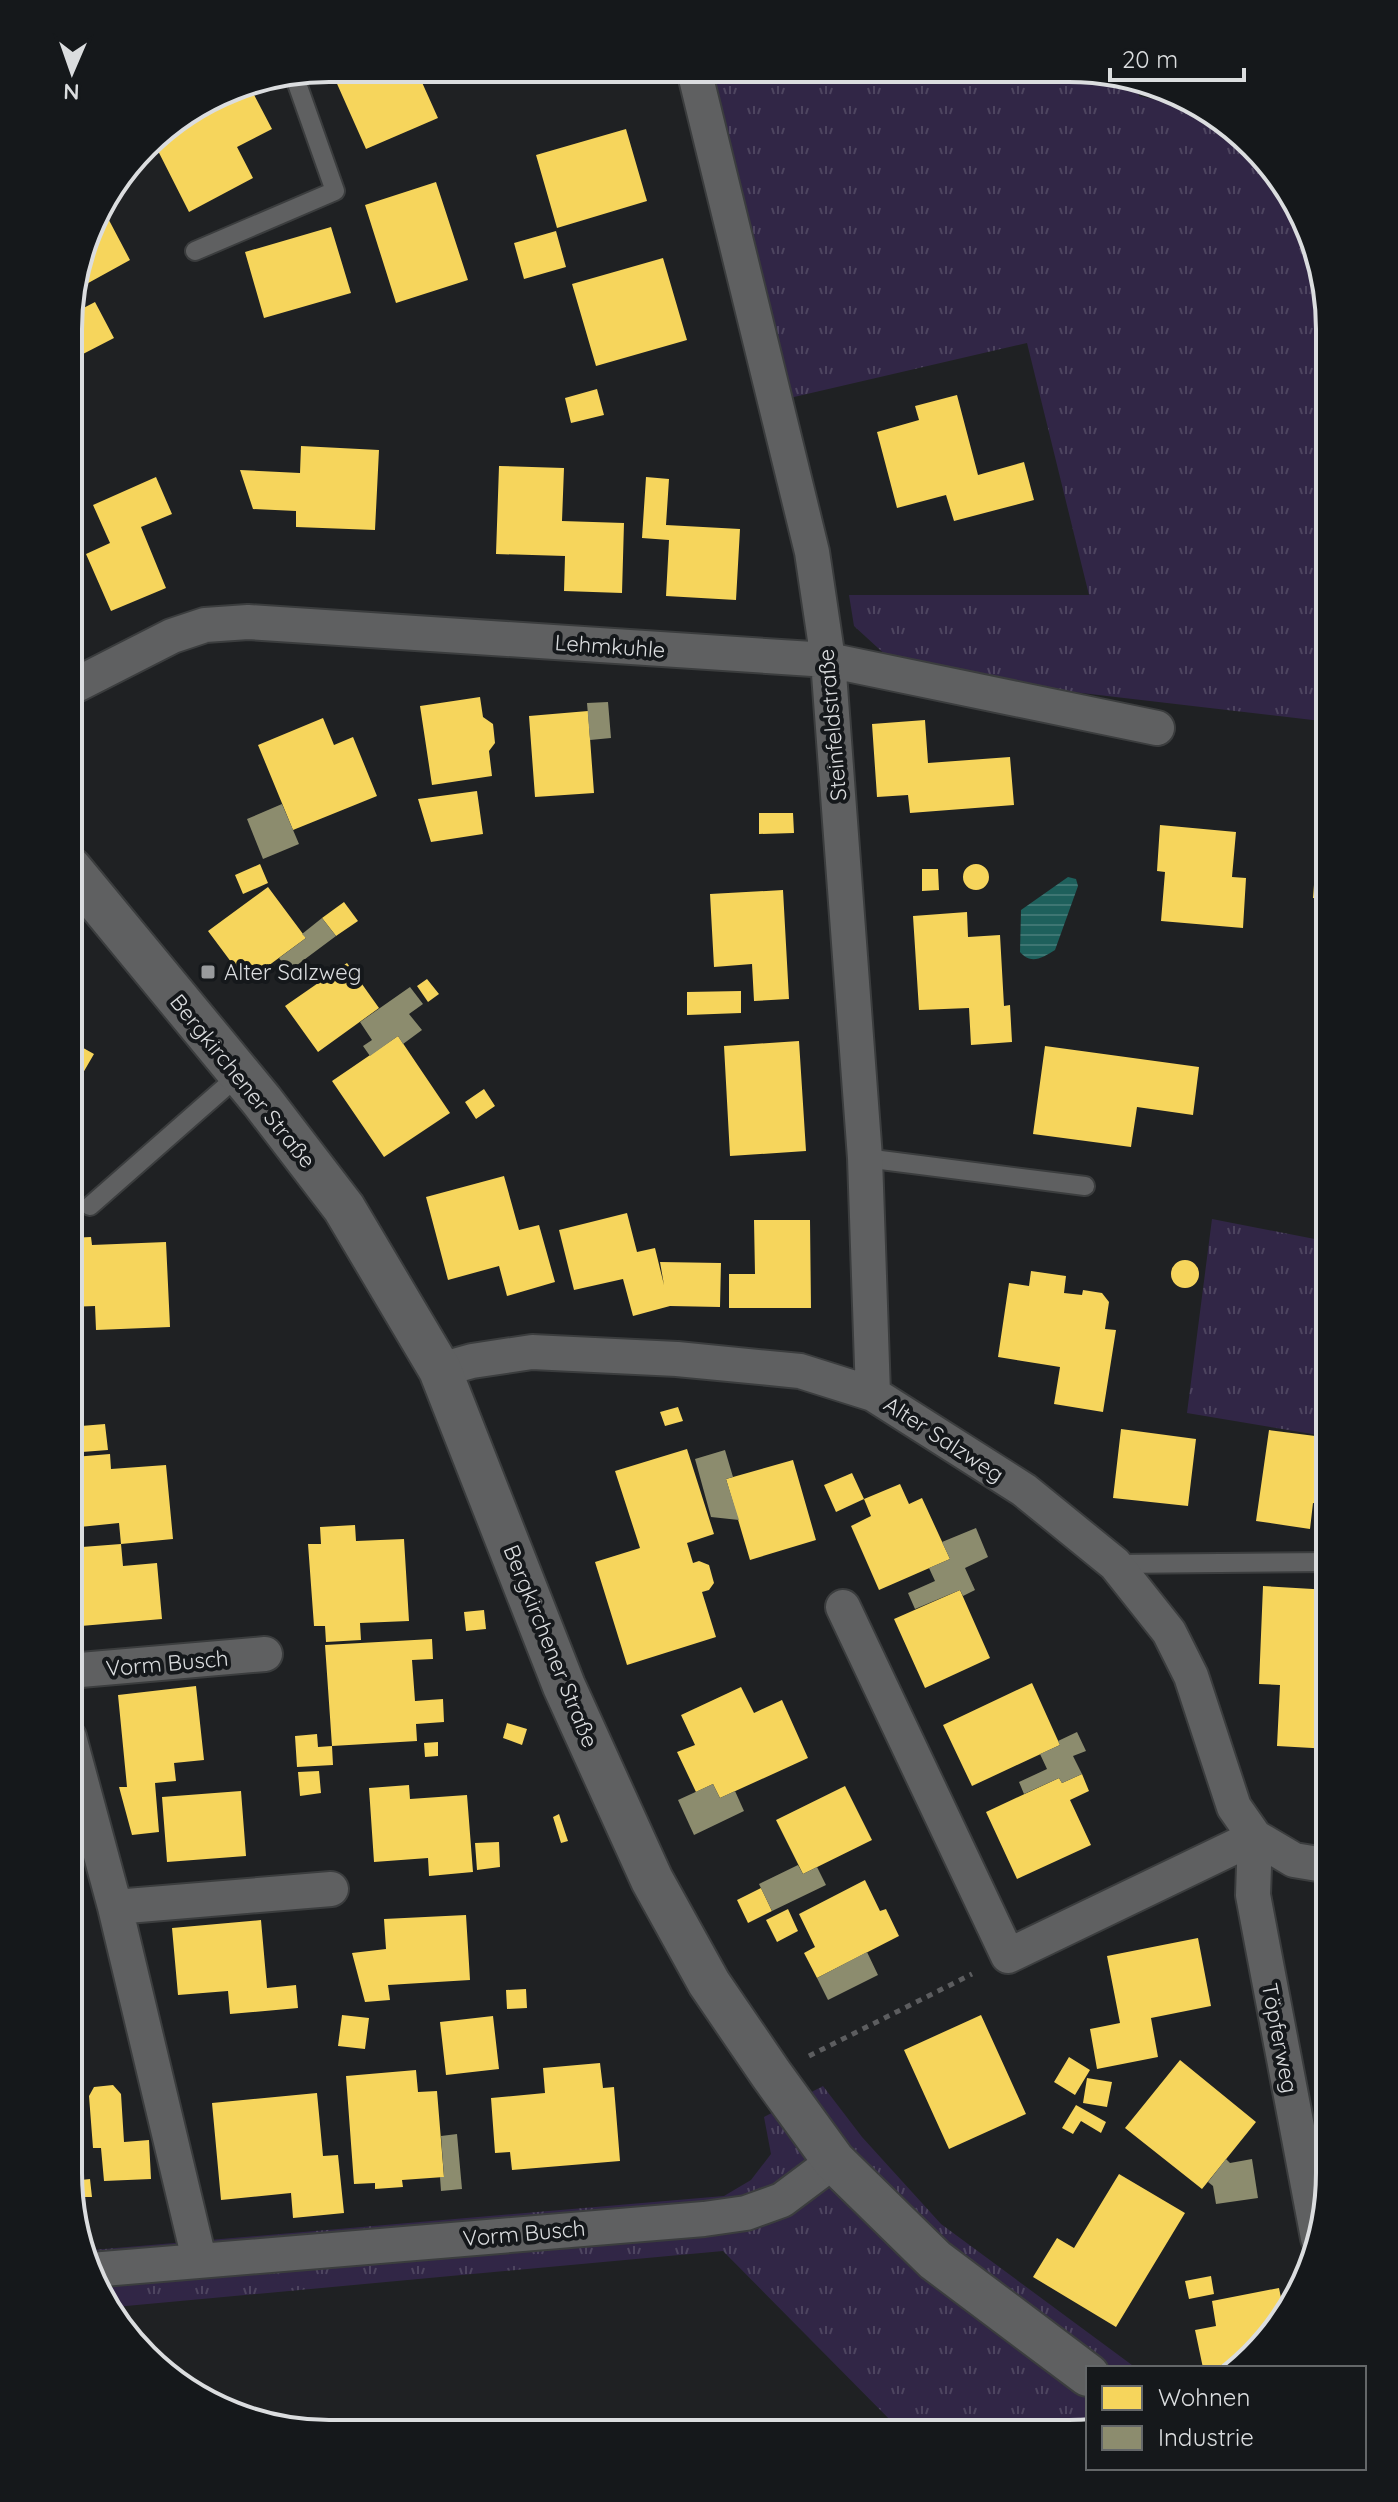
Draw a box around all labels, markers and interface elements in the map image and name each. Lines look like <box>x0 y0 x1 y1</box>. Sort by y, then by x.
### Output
north arrow <box>32 32 112 112</box>
scale bar <box>1110 32 1244 82</box>
text: 20 m <box>1122 44 1178 74</box>
text: N <box>63 78 80 106</box>
street label: Lehmkuhle <box>554 628 666 664</box>
street label: Steinfeldstraße <box>811 648 853 802</box>
place label: Alter Salzweg <box>224 958 361 986</box>
marker: Alter Salzweg <box>199 963 217 981</box>
street label: Bergkirchener Straße <box>164 988 322 1174</box>
street label: Alter Salzweg <box>879 1390 1009 1488</box>
street label: Bergkirchener Straße <box>498 1541 604 1751</box>
street label: Vorm Busch <box>105 1644 229 1682</box>
street label: Töpferweg <box>1256 1981 1304 2095</box>
street label: Vorm Busch <box>462 2214 586 2252</box>
legend <box>1086 2366 1366 2470</box>
text: Wohnen <box>1158 2382 1250 2412</box>
text: Industrie <box>1158 2422 1254 2452</box>

